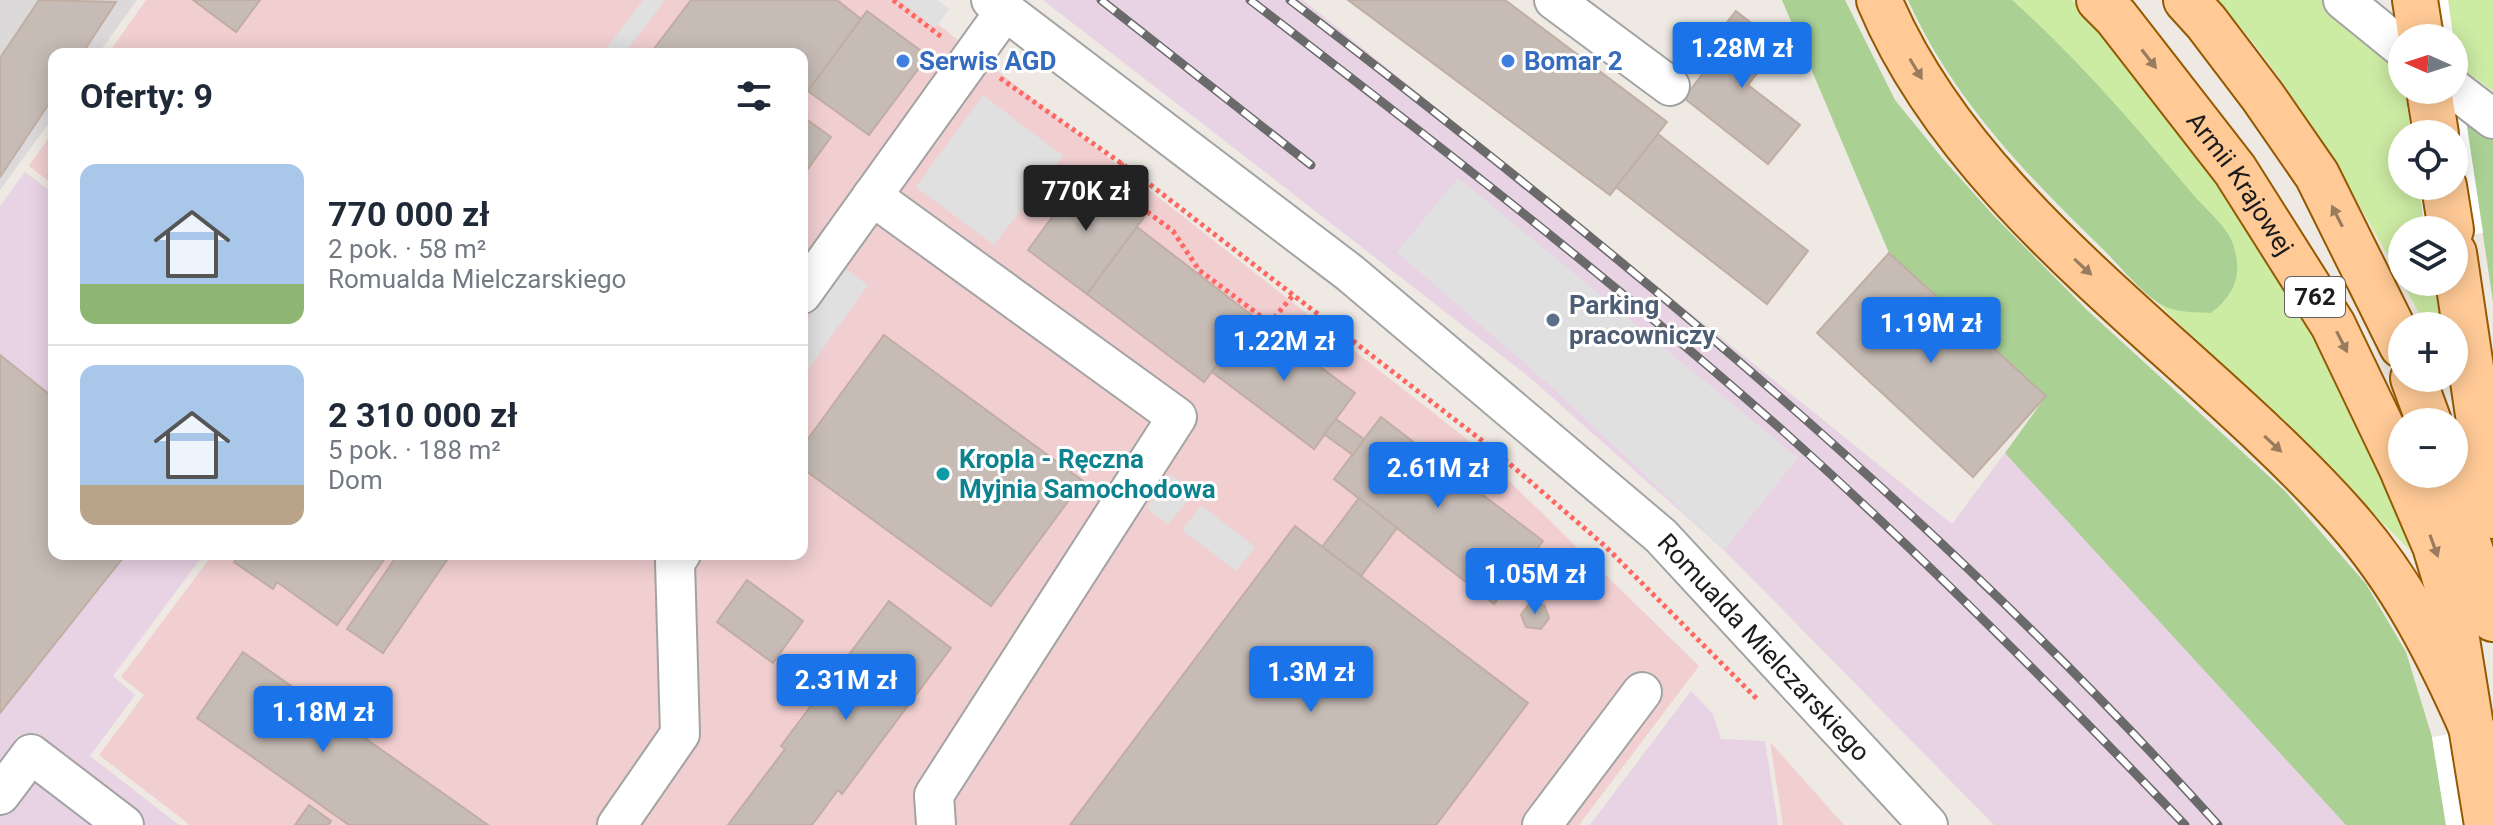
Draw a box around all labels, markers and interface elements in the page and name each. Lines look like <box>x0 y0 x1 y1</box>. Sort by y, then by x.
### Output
pin: 1.28M zł <box>1659 22 1825 90</box>
north arrow <box>2388 24 2468 104</box>
map controls <box>2388 24 2468 488</box>
text: 1.28M zł <box>1691 33 1793 63</box>
place label: Serwis AGD <box>919 46 1056 76</box>
place label: Bomar 2 <box>1524 46 1623 76</box>
one-way arrow <box>2141 49 2157 69</box>
marker: Serwis AGD <box>894 52 912 70</box>
marker: Bomar 2 <box>1499 52 1517 70</box>
one-way arrow <box>1908 58 1922 80</box>
icon: filters <box>732 74 776 118</box>
text: Oferty: 9 <box>80 76 213 116</box>
street label: Armii Krajowej <box>2181 106 2300 261</box>
button: locate <box>2388 120 2468 200</box>
pin: 770K zł <box>1012 165 1160 233</box>
text: 770K zł <box>1042 176 1130 206</box>
text: 770 000 zł <box>328 194 490 234</box>
icon: home <box>144 196 240 292</box>
one-way arrow <box>2331 205 2344 228</box>
button: layers <box>2388 216 2468 296</box>
text: 2 pok. · 58 m² <box>328 234 486 264</box>
one-way arrow <box>2073 257 2092 275</box>
text: Romualda Mielczarskiego <box>328 264 626 294</box>
road number: 762 <box>2285 277 2345 317</box>
place label: Parking pracowniczy <box>1569 290 1716 350</box>
pin: 1.19M zł <box>1848 297 2014 365</box>
text: 1.19M zł <box>1880 308 1982 338</box>
marker: Parking pracowniczy <box>1544 311 1562 329</box>
button: + <box>2388 312 2468 392</box>
pin: 1.22M zł <box>1201 315 1367 383</box>
text: 1.22M zł <box>1233 326 1335 356</box>
one-way arrow <box>2336 331 2349 354</box>
text: 2 310 000 zł <box>328 395 518 435</box>
icon: home <box>144 397 240 493</box>
button: − <box>2388 408 2468 488</box>
one-way arrow <box>2263 434 2282 453</box>
text: 5 pok. · 188 m² <box>328 435 501 465</box>
pin: 2.61M zł <box>1355 442 1521 510</box>
place label: Kropla - Ręczna Myjnia Samochodowa <box>959 444 1216 504</box>
text: 2.61M zł <box>1387 453 1489 483</box>
text: Dom <box>328 465 383 495</box>
marker: Kropla - Ręczna Myjnia Samochodowa <box>934 465 952 483</box>
street label: Romualda Mielczarskiego <box>1652 528 1876 767</box>
one-way arrow <box>2428 534 2441 558</box>
pin: 1.05M zł <box>1452 548 1618 616</box>
text: 1.05M zł <box>1484 559 1586 589</box>
pin: 1.3M zł <box>1237 646 1385 714</box>
pin: 2.31M zł <box>763 654 929 722</box>
text: 1.3M zł <box>1267 657 1355 687</box>
text: 2.31M zł <box>795 665 897 695</box>
pin: 1.18M zł <box>240 686 406 754</box>
text: 1.18M zł <box>272 697 374 727</box>

